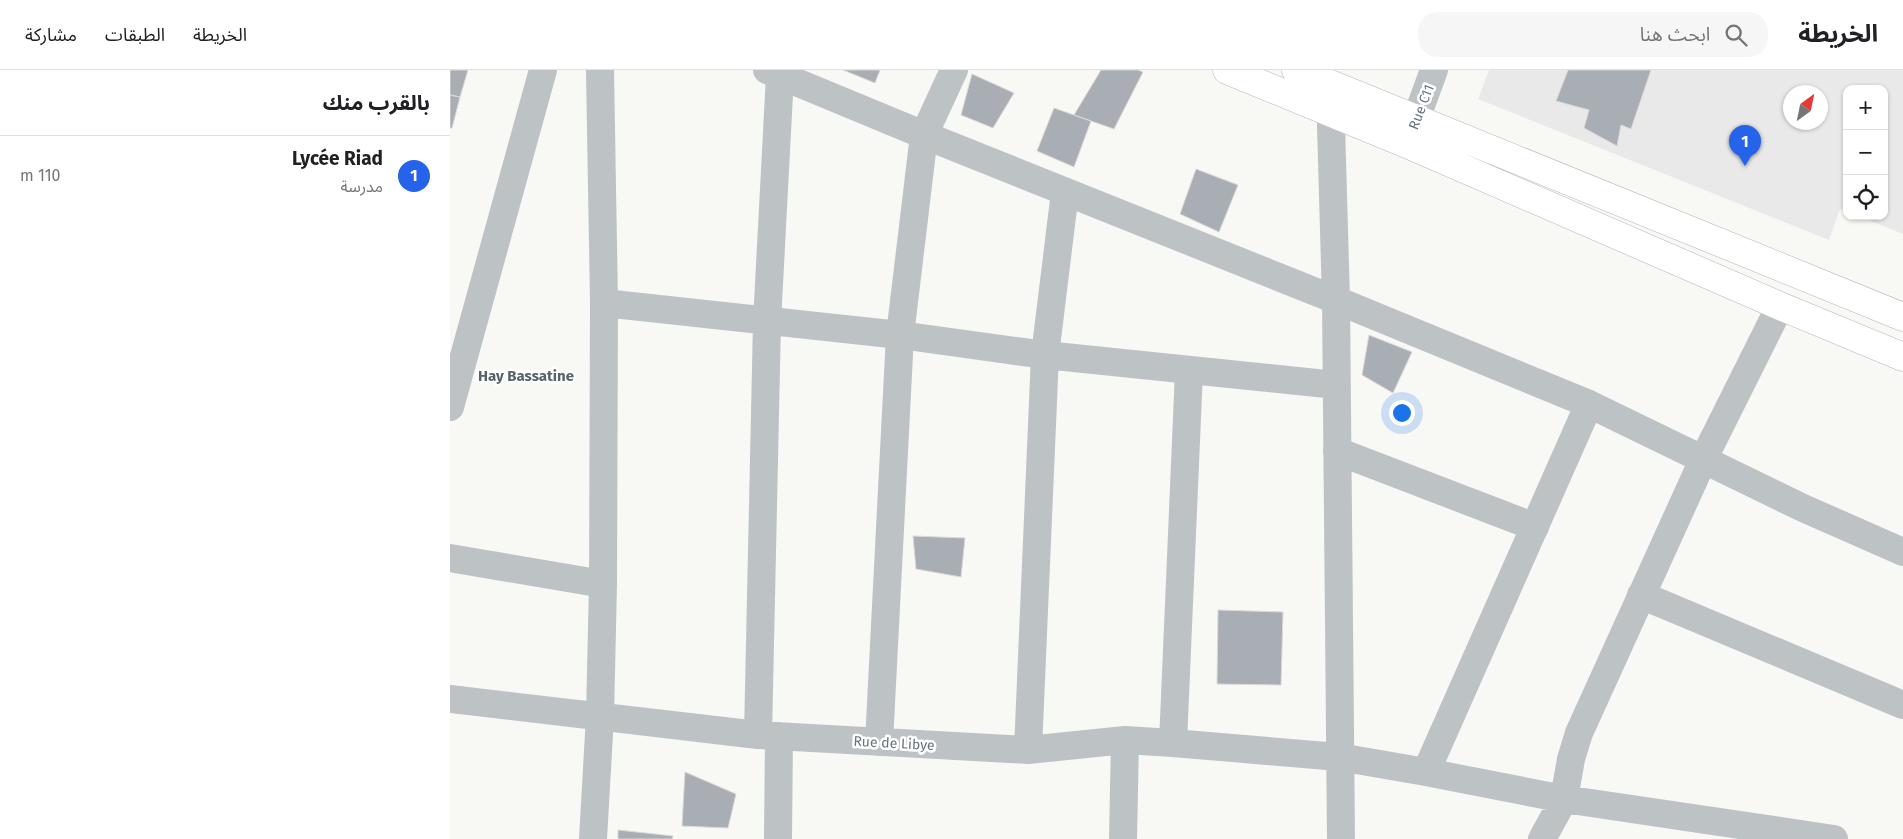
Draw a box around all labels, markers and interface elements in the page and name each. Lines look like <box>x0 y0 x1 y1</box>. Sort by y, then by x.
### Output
search box <box>1418 12 1768 57</box>
text: الخريطة <box>1798 20 1878 48</box>
icon: search <box>1722 21 1750 49</box>
text: ابحث هنا <box>1640 23 1710 46</box>
text: مشاركة <box>25 24 77 46</box>
text: الطبقات <box>105 24 165 46</box>
text: الخريطة <box>193 24 247 46</box>
street label: Rue C11 <box>1405 82 1438 132</box>
north arrow <box>1783 85 1828 130</box>
map controls <box>1843 85 1888 220</box>
button: + <box>1843 85 1888 130</box>
text: بالقرب منك <box>323 90 430 116</box>
pin: 1 <box>1729 125 1761 166</box>
button: − <box>1843 130 1888 175</box>
text: Lycée Riad <box>292 147 383 170</box>
text: 110 m <box>20 166 61 185</box>
text: 1 <box>410 166 418 185</box>
button: locate <box>1843 175 1888 220</box>
text: مدرسة <box>340 177 383 196</box>
district label: Hay Bassatine <box>478 367 574 385</box>
your location <box>1389 400 1415 426</box>
street label: Rue de Libye <box>853 733 935 754</box>

